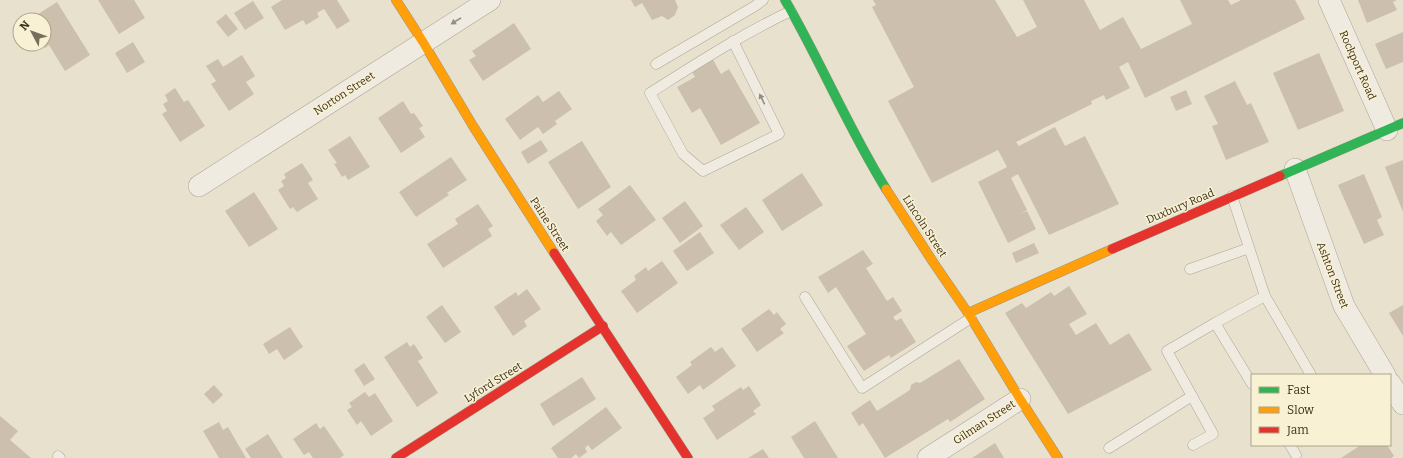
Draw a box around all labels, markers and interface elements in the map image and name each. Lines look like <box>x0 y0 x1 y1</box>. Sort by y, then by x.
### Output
north arrow <box>12 12 52 52</box>
one-way arrow <box>451 17 462 24</box>
text: N <box>17 18 33 33</box>
street label: Rockport Road <box>1336 28 1379 102</box>
street label: Norton Street <box>311 69 377 118</box>
one-way arrow <box>758 93 765 105</box>
street label: Duxbury Road <box>1144 186 1217 227</box>
street label: Lincoln Street <box>900 193 949 260</box>
street label: Paine Street <box>527 195 572 254</box>
street label: Ashton Street <box>1314 240 1351 310</box>
street label: Lyford Street <box>462 359 525 405</box>
legend <box>1251 374 1391 446</box>
text: Fast <box>1287 383 1311 397</box>
street label: Gilman Street <box>951 398 1018 447</box>
text: Slow <box>1287 403 1314 417</box>
text: Jam <box>1286 423 1309 437</box>

